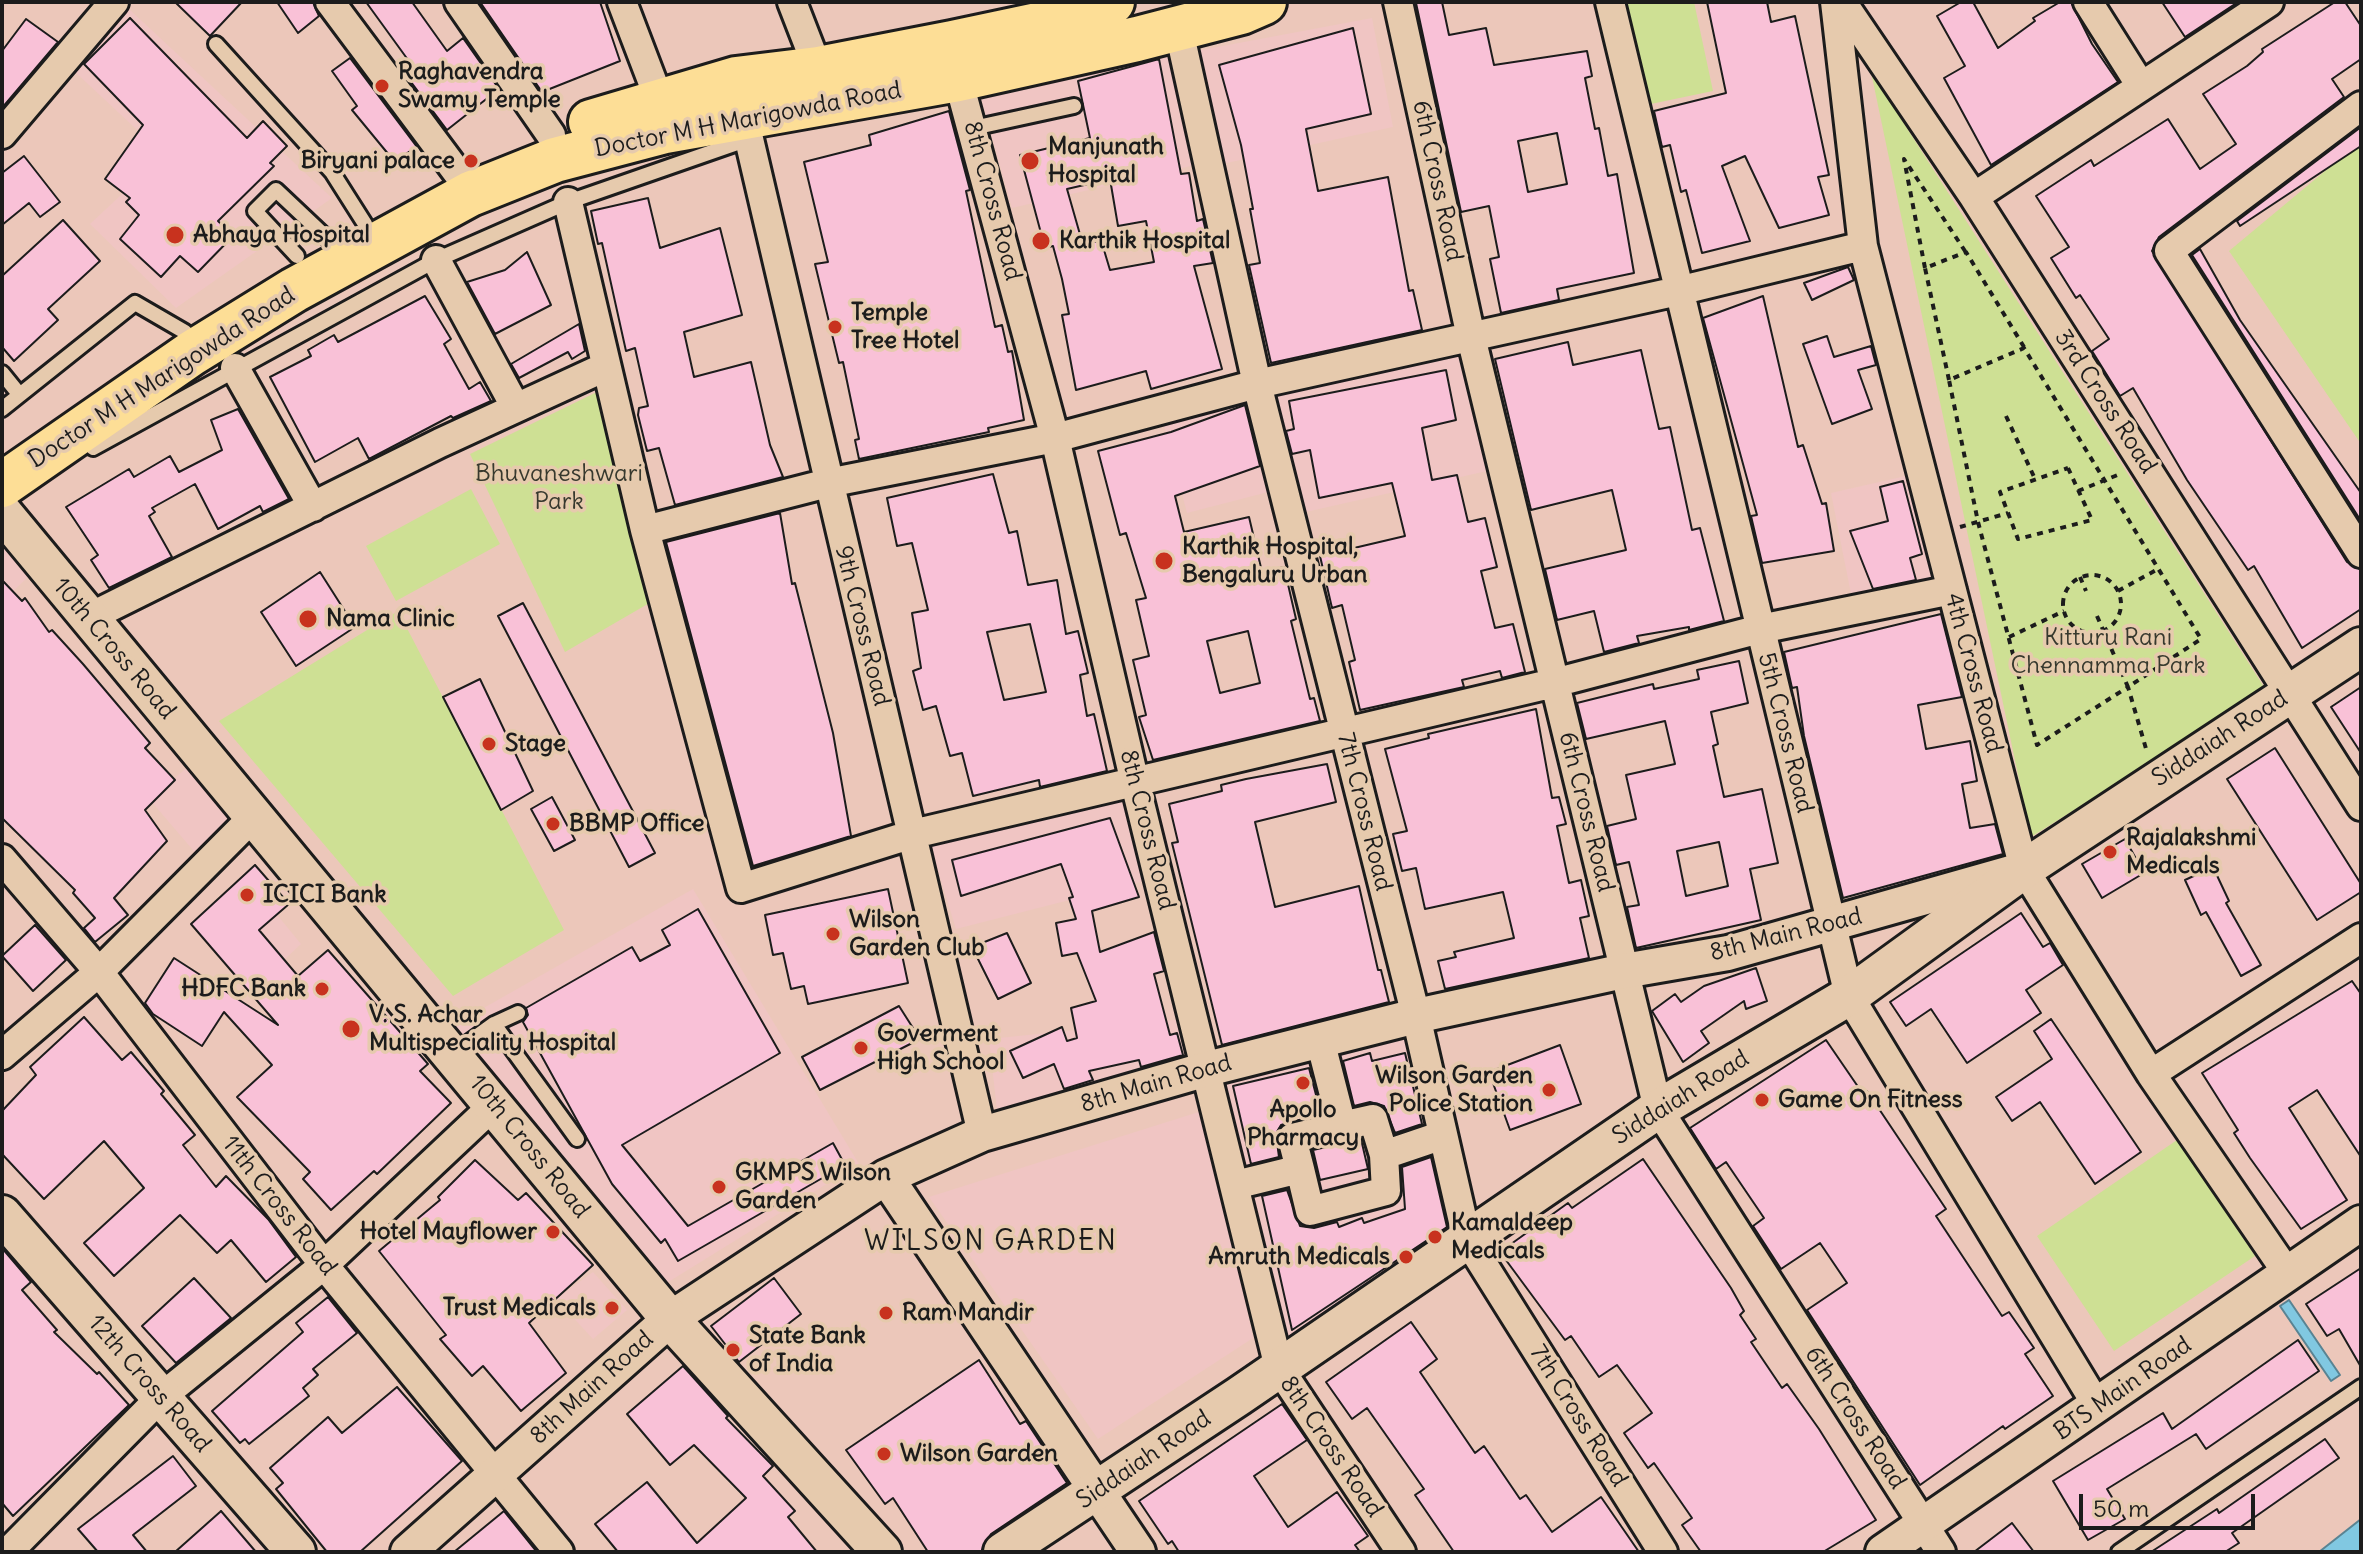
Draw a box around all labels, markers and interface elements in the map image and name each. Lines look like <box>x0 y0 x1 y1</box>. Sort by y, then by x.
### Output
place label: Raghavendra Swamy Temple <box>398 58 561 114</box>
street label: Doctor M H Marigowda Road <box>592 76 904 164</box>
marker: Raghavendra Swamy Temple <box>373 77 391 95</box>
street label: 6th Cross Road <box>1406 98 1468 264</box>
street label: 8th Cross Road <box>957 118 1027 284</box>
place label: Manjunath Hospital <box>1048 133 1164 189</box>
place label: Biryani palace <box>301 147 455 175</box>
marker: Manjunath Hospital <box>1019 150 1041 172</box>
marker: Biryani palace <box>462 152 480 170</box>
place label: Abhaya Hospital <box>193 221 370 249</box>
marker: Abhaya Hospital <box>164 224 186 246</box>
place label: Karthik Hospital <box>1059 227 1230 255</box>
marker: Karthik Hospital <box>1030 230 1052 252</box>
street label: Doctor M H Marigowda Road <box>23 281 301 475</box>
place label: Temple Tree Hotel <box>851 299 959 355</box>
marker: Temple Tree Hotel <box>826 318 844 336</box>
street label: 3rd Cross Road <box>2048 325 2162 479</box>
park label: Bhuvaneshwari Park <box>475 460 643 516</box>
place label: Karthik Hospital, Bengaluru Urban <box>1182 533 1367 589</box>
street label: 9th Cross Road <box>828 543 896 709</box>
marker: Karthik Hospital, Bengaluru Urban <box>1153 550 1175 572</box>
street label: 10th Cross Road <box>47 573 181 725</box>
street label: 4th Cross Road <box>1938 590 2008 756</box>
place label: Nama Clinic <box>326 605 455 633</box>
marker: Nama Clinic <box>297 608 319 630</box>
park label: Kitturu Rani Chennamma Park <box>2010 624 2206 680</box>
street label: 5th Cross Road <box>1751 650 1819 816</box>
street label: Siddaiah Road <box>2147 685 2293 793</box>
street label: 6th Cross Road <box>1552 729 1620 895</box>
place label: Stage <box>505 730 566 758</box>
street label: 7th Cross Road <box>1330 730 1398 894</box>
marker: Stage <box>480 735 498 753</box>
street label: 8th Cross Road <box>1113 747 1181 913</box>
place label: BBMP Office <box>569 810 704 838</box>
marker: BBMP Office <box>544 815 562 833</box>
place label: Rajalakshmi Medicals <box>2126 824 2256 880</box>
marker: Rajalakshmi Medicals <box>2101 843 2119 861</box>
place label: ICICI Bank <box>263 881 386 909</box>
marker: ICICI Bank <box>238 886 256 904</box>
street label: 8th Main Road <box>1707 902 1865 968</box>
place label: Wilson Garden Club <box>849 906 985 962</box>
marker: Wilson Garden Club <box>824 925 842 943</box>
place label: HDFC Bank <box>181 975 306 1003</box>
marker: HDFC Bank <box>313 980 331 998</box>
place label: V. S. Achar Multispeciality Hospital <box>369 1001 616 1057</box>
marker: V. S. Achar Multispeciality Hospital <box>340 1018 362 1040</box>
place label: Goverment High School <box>877 1020 1004 1076</box>
marker: Goverment High School <box>852 1039 870 1057</box>
street label: Siddaiah Road <box>1607 1045 1755 1151</box>
street label: 8th Main Road <box>1077 1049 1235 1119</box>
place label: Wilson Garden Police Station <box>1375 1062 1533 1118</box>
street label: 10th Cross Road <box>463 1070 595 1224</box>
marker: Apollo Pharmacy <box>1294 1074 1312 1092</box>
marker: Wilson Garden Police Station <box>1540 1081 1558 1099</box>
place label: Game On Fitness <box>1778 1086 1963 1114</box>
marker: Game On Fitness <box>1753 1091 1771 1109</box>
place label: Apollo Pharmacy <box>1247 1096 1359 1152</box>
street label: 11th Cross Road <box>216 1130 342 1282</box>
place label: GKMPS Wilson Garden <box>735 1159 891 1215</box>
marker: GKMPS Wilson Garden <box>710 1178 728 1196</box>
place label: Kamaldeep Medicals <box>1451 1209 1573 1265</box>
place label: Hotel Mayflower <box>360 1218 537 1246</box>
marker: Hotel Mayflower <box>544 1223 562 1241</box>
district label: WILSON GARDEN <box>864 1225 1118 1259</box>
marker: Kamaldeep Medicals <box>1426 1228 1444 1246</box>
place label: Amruth Medicals <box>1208 1243 1390 1271</box>
marker: Amruth Medicals <box>1397 1248 1415 1266</box>
place label: Trust Medicals <box>443 1294 596 1322</box>
marker: Trust Medicals <box>603 1299 621 1317</box>
place label: Ram Mandir <box>902 1299 1034 1327</box>
marker: Ram Mandir <box>877 1304 895 1322</box>
street label: 12th Cross Road <box>81 1309 217 1459</box>
place label: State Bank of India <box>749 1322 866 1378</box>
street label: 8th Main Road <box>524 1325 660 1451</box>
street label: BTS Main Road <box>2049 1331 2197 1447</box>
street label: 7th Cross Road <box>1523 1340 1633 1492</box>
marker: State Bank of India <box>724 1341 742 1359</box>
street label: 6th Cross Road <box>1798 1341 1912 1495</box>
street label: 8th Cross Road <box>1273 1371 1389 1523</box>
street label: Siddaiah Road <box>1071 1405 1217 1515</box>
place label: Wilson Garden <box>900 1440 1058 1468</box>
marker: Wilson Garden <box>875 1445 893 1463</box>
scale bar <box>2083 1478 2259 1528</box>
text: 50 m <box>2093 1493 2149 1523</box>

